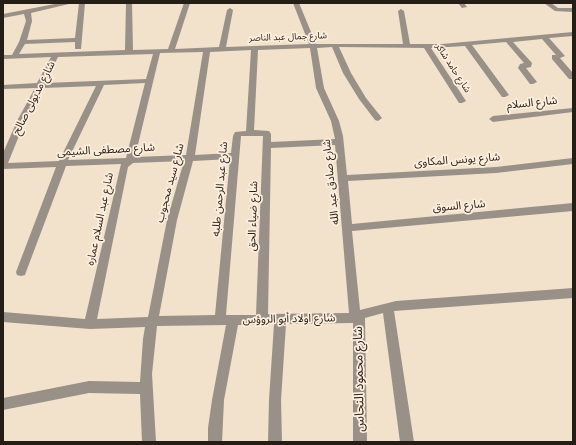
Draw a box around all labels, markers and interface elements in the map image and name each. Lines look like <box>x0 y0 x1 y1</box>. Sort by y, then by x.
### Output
street label: شارع جمال عبد الناصر <box>249 30 327 44</box>
street label: شارع حامد شاكر <box>433 41 473 95</box>
street label: شارع مدبولى صالح <box>10 59 58 137</box>
street label: شارع السلام <box>506 94 558 112</box>
street label: شارع صادق عبد الله <box>320 139 342 225</box>
street label: شارع مصطفى الشيمى <box>57 141 155 159</box>
street label: شارع عبد الرحمن طلبه <box>209 141 231 237</box>
street label: شارع سيد محجوب <box>153 142 187 224</box>
street label: شارع يونس المكاوى <box>413 150 501 170</box>
street label: شارع عبد السلام عماره <box>84 171 116 267</box>
street label: شارع ضياء الحق <box>245 181 261 251</box>
street label: شارع السوق <box>432 197 486 215</box>
street label: شارع اولاد أبو الروؤس <box>243 312 335 326</box>
street label: شارع محمود النحاس <box>350 326 368 432</box>

